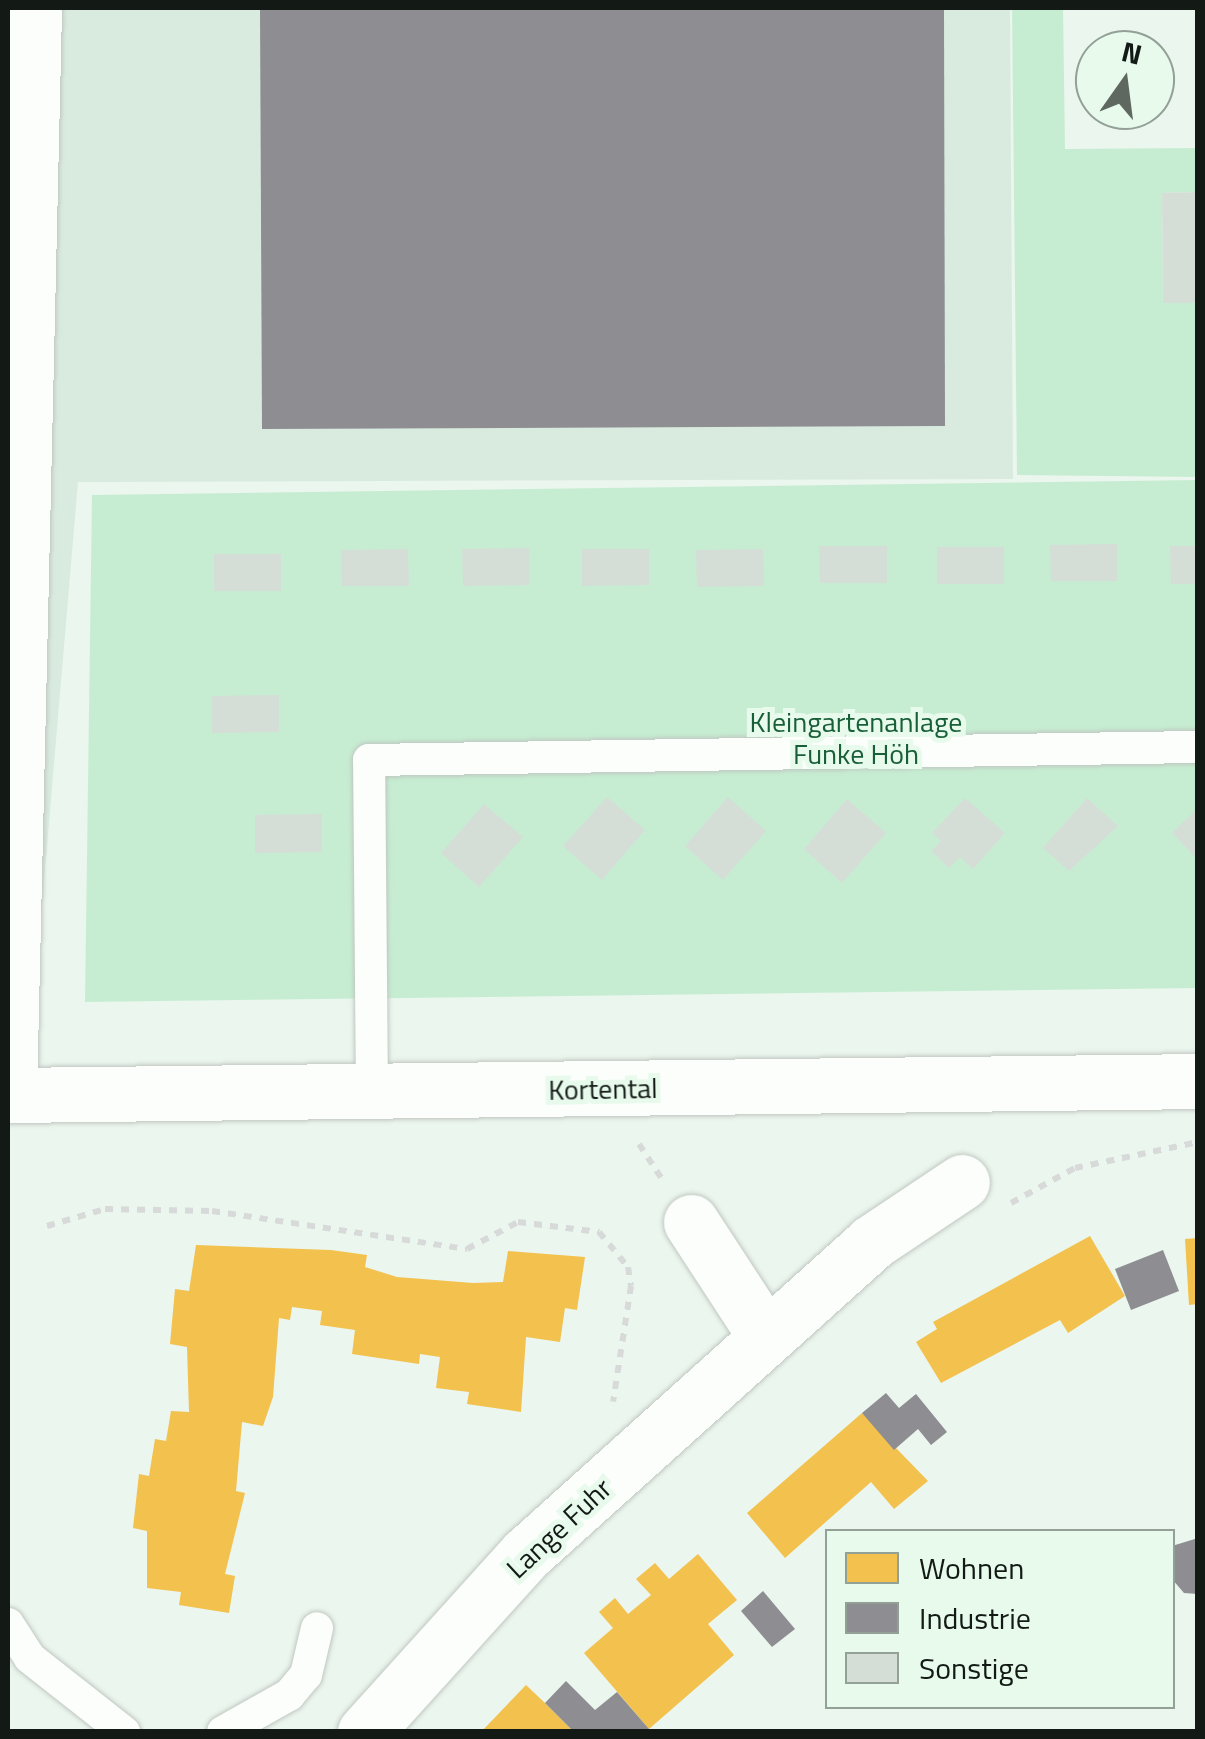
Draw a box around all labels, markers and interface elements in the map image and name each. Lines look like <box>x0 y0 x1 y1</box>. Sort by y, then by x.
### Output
text: N <box>1117 29 1147 76</box>
north arrow <box>1075 30 1175 130</box>
park label: Kleingartenanlage Funke Höh <box>750 705 962 771</box>
street label: Kortental <box>548 1071 658 1107</box>
street label: Lange Fuhr <box>500 1471 618 1585</box>
legend <box>825 1529 1175 1709</box>
text: Wohnen <box>919 1545 1024 1591</box>
text: Industrie <box>919 1595 1031 1641</box>
text: Sonstige <box>919 1645 1029 1691</box>

